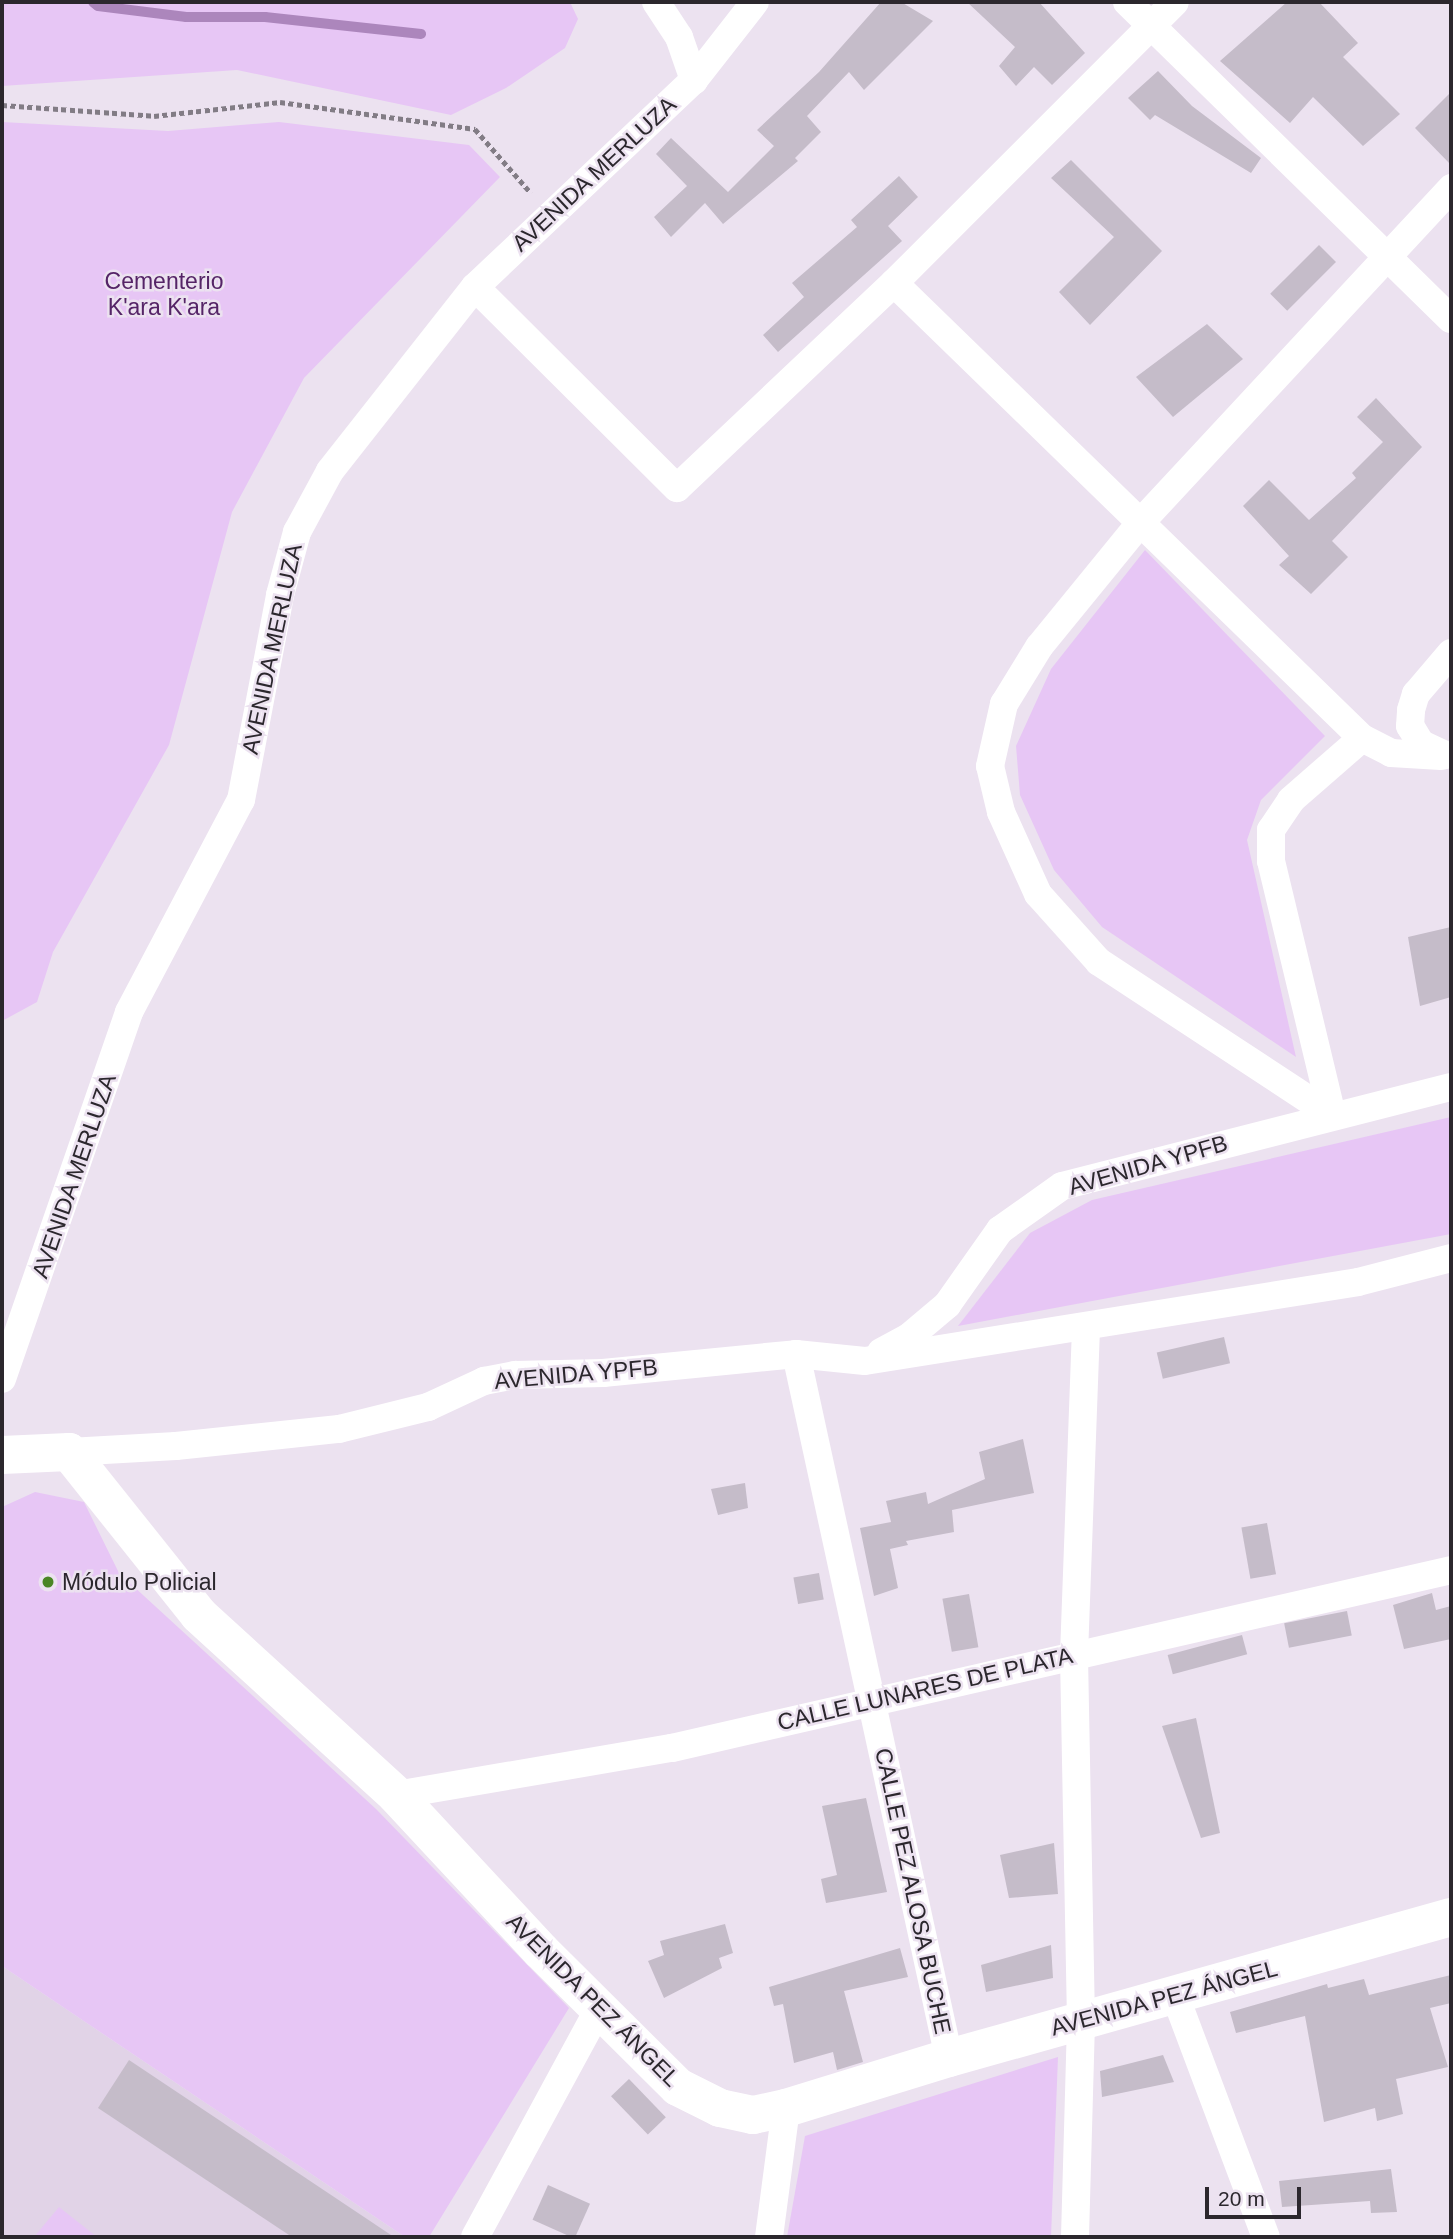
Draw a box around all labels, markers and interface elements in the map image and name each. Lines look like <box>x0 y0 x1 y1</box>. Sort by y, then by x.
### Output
street label: AVENIDA MERLUZA <box>506 90 682 258</box>
park label: Cementerio K'ara K'ara <box>105 267 223 321</box>
street label: AVENIDA MERLUZA <box>236 541 308 757</box>
street label: AVENIDA MERLUZA <box>26 1070 122 1282</box>
street label: AVENIDA YPFB <box>1065 1129 1231 1201</box>
street label: AVENIDA YPFB <box>492 1353 660 1395</box>
place label: Módulo Policial <box>62 1568 217 1596</box>
marker: Módulo Policial <box>40 1574 56 1590</box>
street label: CALLE LUNARES DE PLATA <box>775 1642 1075 1736</box>
street label: CALLE PEZ ALOSA BUCHE <box>869 1744 957 2038</box>
street label: AVENIDA PEZ ÁNGEL <box>500 1907 686 2093</box>
street label: AVENIDA PEZ ÁNGEL <box>1047 1954 1281 2042</box>
scale bar <box>1208 2172 1304 2216</box>
text: 20 m <box>1218 2187 1265 2210</box>

